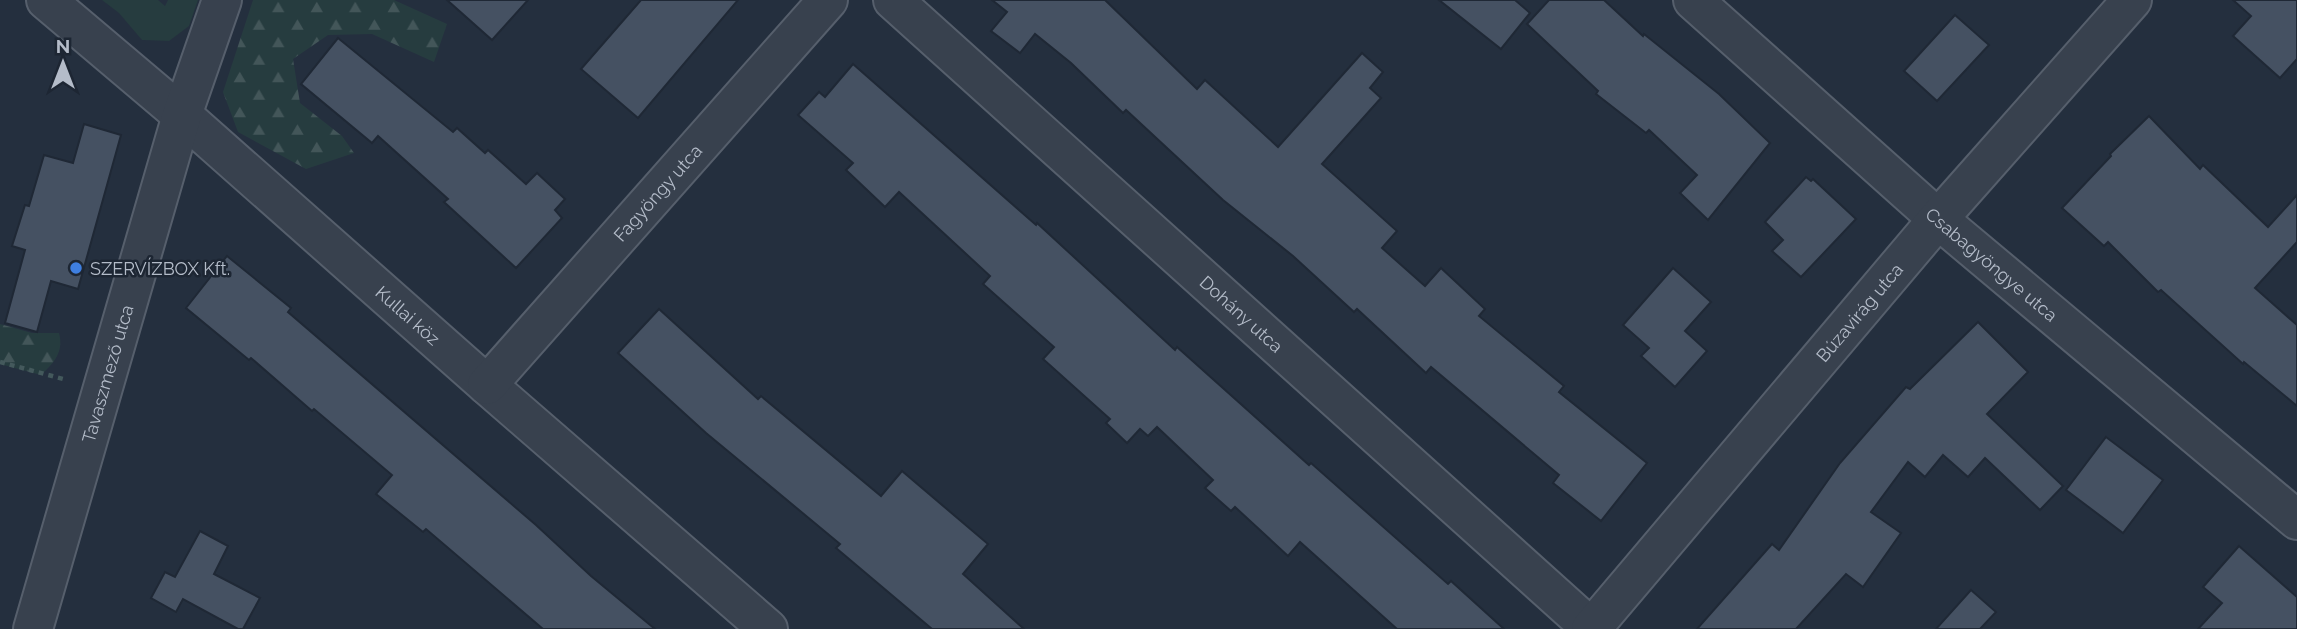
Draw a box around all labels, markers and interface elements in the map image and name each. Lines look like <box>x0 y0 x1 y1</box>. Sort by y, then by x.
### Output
north arrow <box>28 28 98 98</box>
text: N <box>56 35 70 57</box>
street label: Fagyöngy utca <box>609 140 706 245</box>
street label: Csabagyöngye utca <box>1922 203 2062 325</box>
place label: SZERVÍZBOX Kft. <box>90 257 230 279</box>
street label: Búzavirág utca <box>1811 259 1907 366</box>
marker: SZERVÍZBOX Kft. <box>68 260 84 276</box>
street label: Dohány utca <box>1196 271 1287 356</box>
street label: Kullai köz <box>372 281 445 349</box>
street label: Tavaszmező utca <box>77 302 137 445</box>

